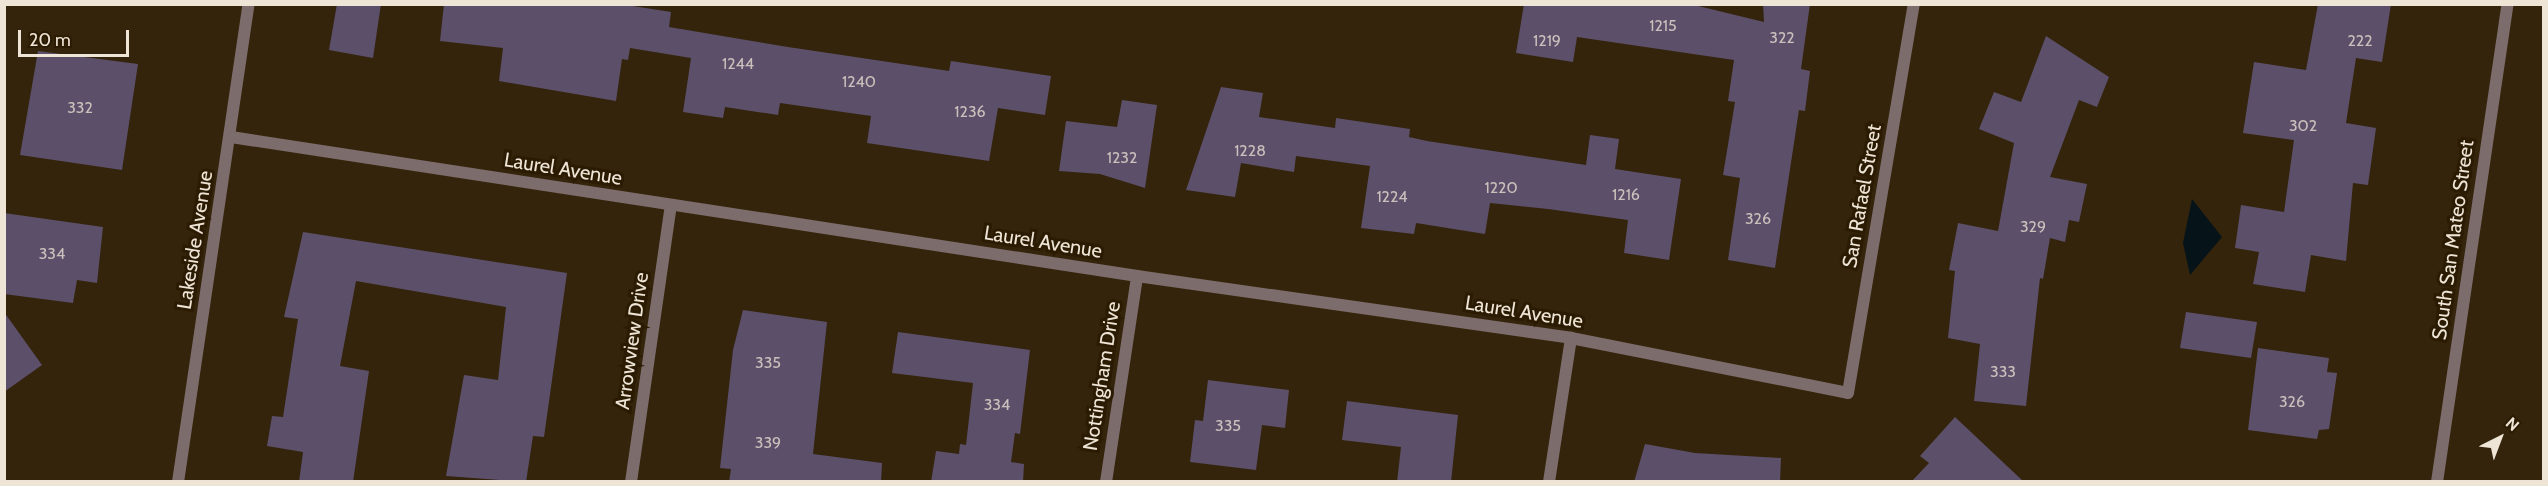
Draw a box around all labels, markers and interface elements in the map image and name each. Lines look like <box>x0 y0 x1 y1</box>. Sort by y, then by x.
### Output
house number: 1215 <box>1649 16 1677 36</box>
scale bar <box>21 18 132 56</box>
house number: 322 <box>1769 28 1795 48</box>
text: 20 m <box>29 29 71 51</box>
house number: 1219 <box>1533 31 1561 51</box>
house number: 222 <box>2347 31 2373 51</box>
house number: 1244 <box>722 54 754 74</box>
house number: 1240 <box>842 72 876 92</box>
house number: 332 <box>67 98 93 118</box>
house number: 1236 <box>954 102 986 122</box>
house number: 302 <box>2289 116 2317 136</box>
street label: San Rafael Street <box>1838 122 1886 270</box>
street label: South San Mateo Street <box>2427 139 2479 341</box>
house number: 1228 <box>1234 141 1266 161</box>
street label: Laurel Avenue <box>502 148 624 190</box>
house number: 1232 <box>1107 148 1137 168</box>
street label: Lakeside Avenue <box>172 169 218 311</box>
house number: 1220 <box>1484 178 1518 198</box>
house number: 1216 <box>1612 185 1640 205</box>
house number: 1224 <box>1376 187 1408 207</box>
house number: 326 <box>1745 209 1771 229</box>
house number: 329 <box>2020 217 2046 237</box>
street label: Laurel Avenue <box>982 221 1104 263</box>
house number: 334 <box>39 244 65 264</box>
street label: Arrowview Drive <box>610 271 654 411</box>
street label: Laurel Avenue <box>1463 291 1585 333</box>
street label: Nottingham Drive <box>1078 300 1126 452</box>
house number: 335 <box>755 353 781 373</box>
house number: 333 <box>1990 362 2016 382</box>
house number: 326 <box>2279 392 2305 412</box>
house number: 334 <box>984 395 1010 415</box>
north arrow <box>2470 408 2530 468</box>
text: N <box>2502 413 2523 435</box>
house number: 335 <box>1215 416 1241 436</box>
house number: 339 <box>755 433 781 453</box>

